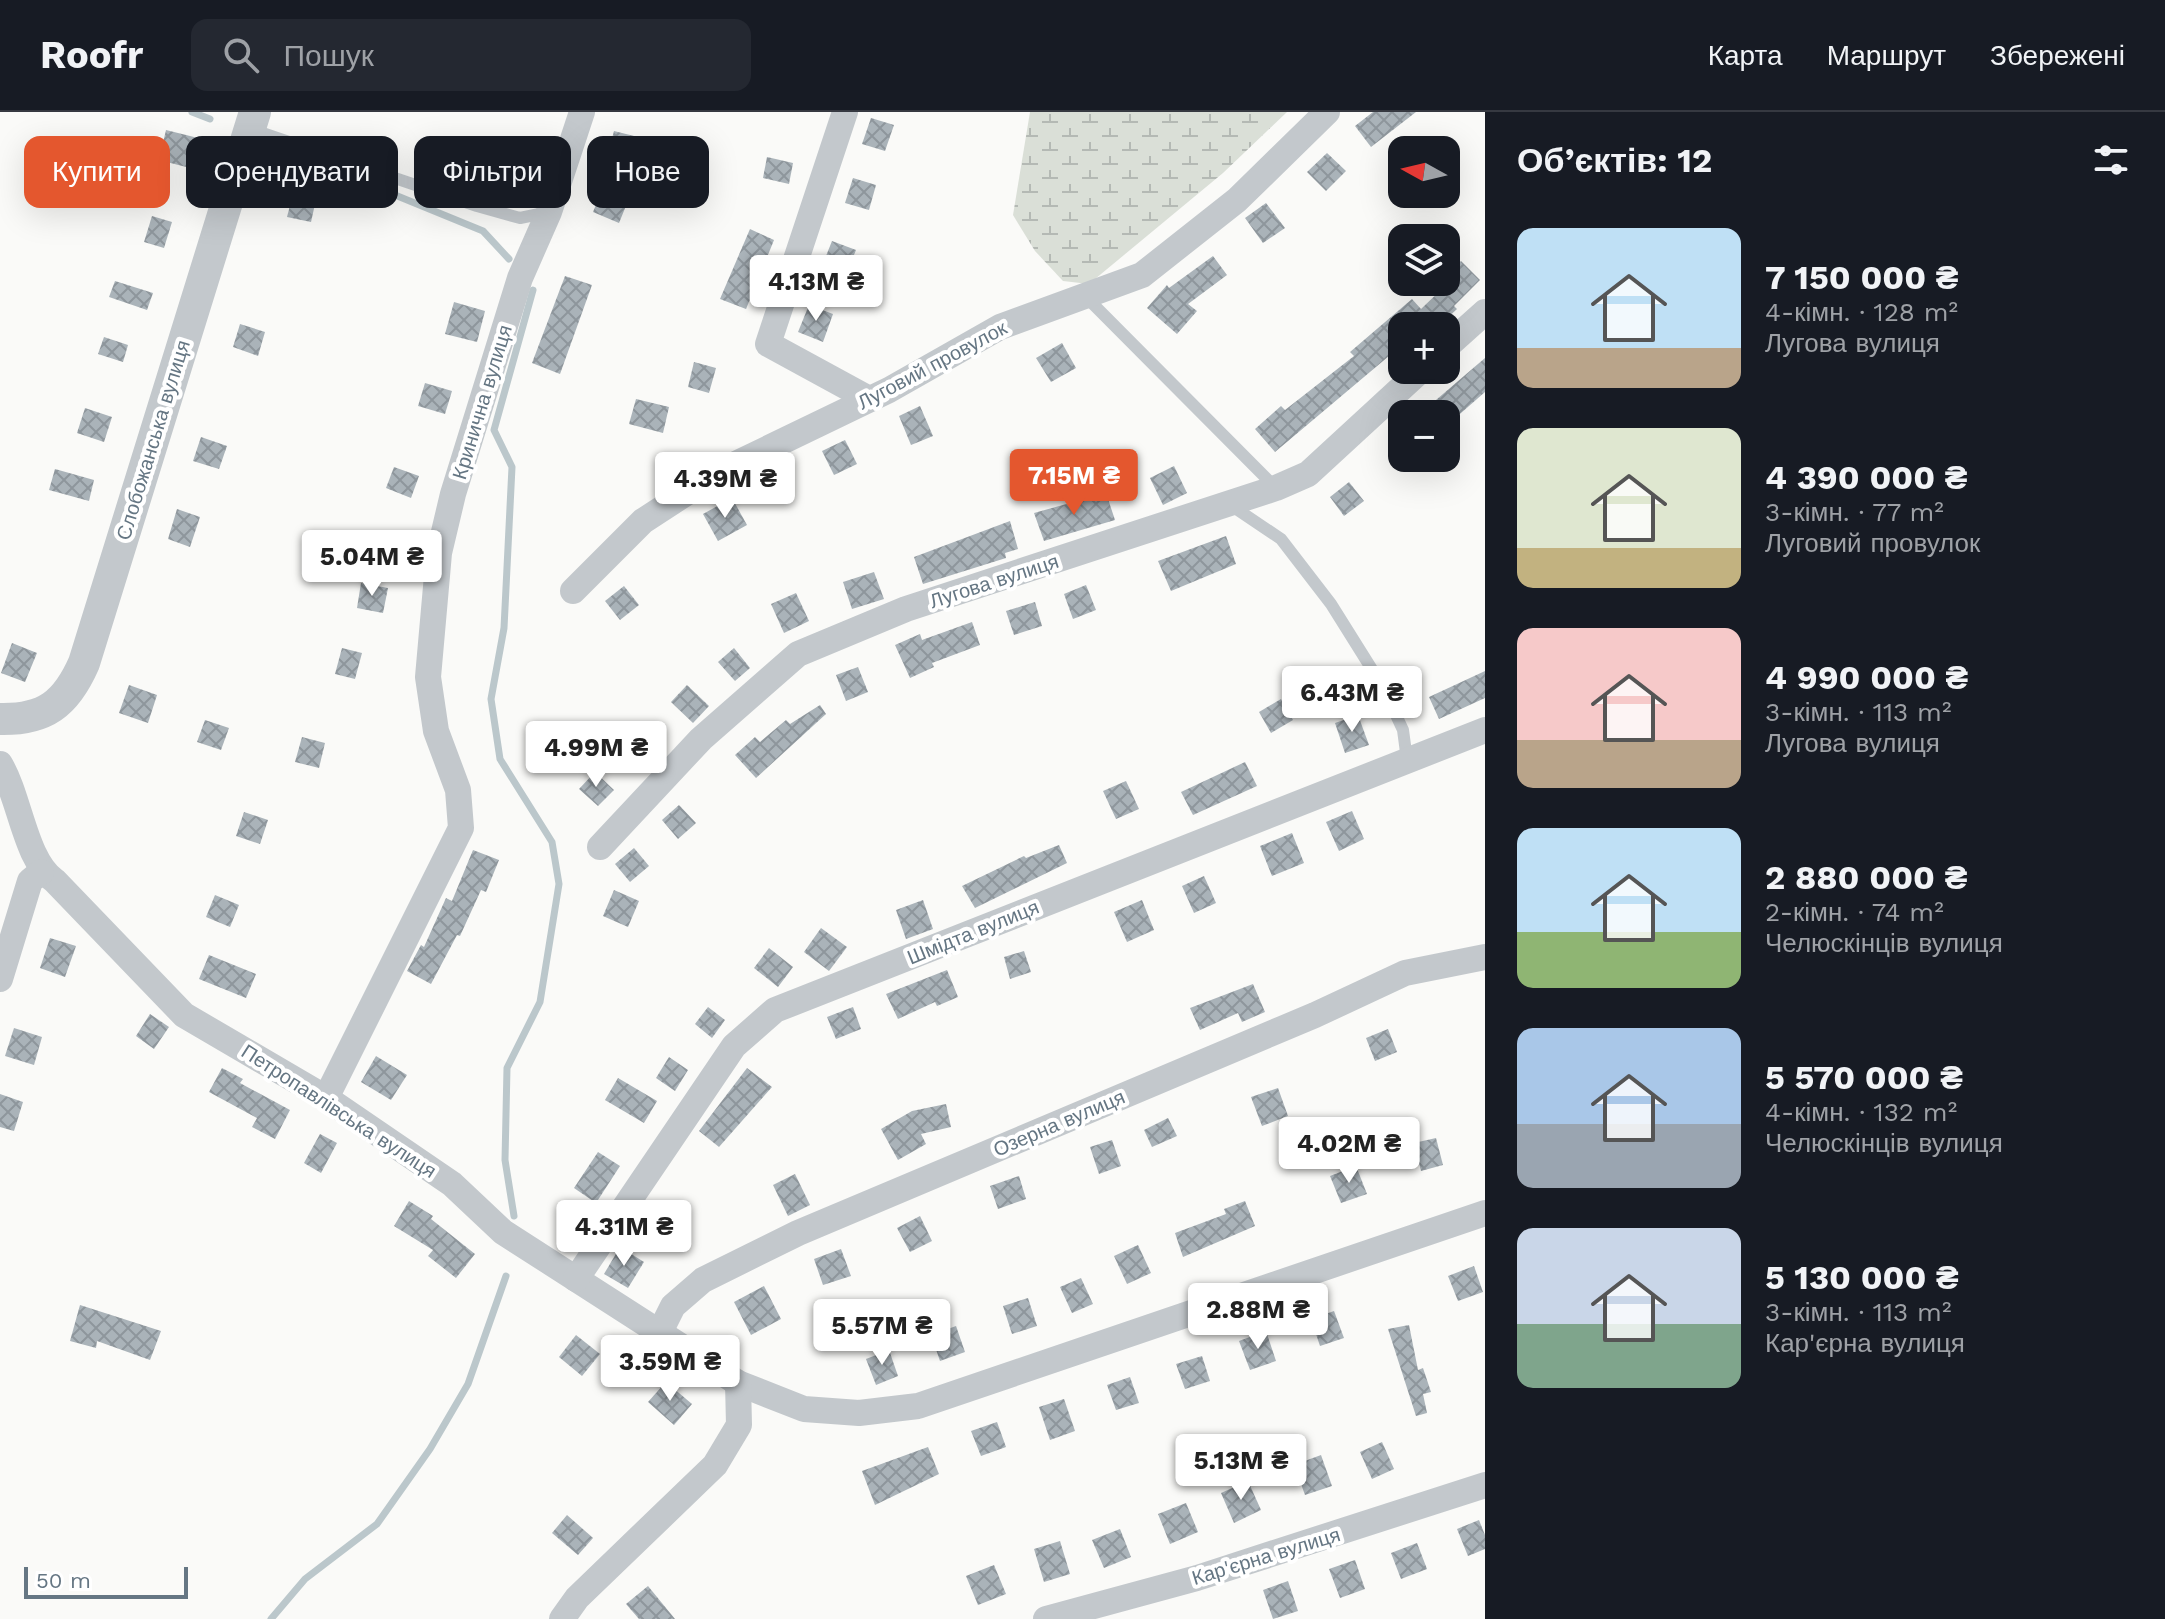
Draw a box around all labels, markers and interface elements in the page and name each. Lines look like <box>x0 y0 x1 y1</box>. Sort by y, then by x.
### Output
search box <box>191 19 751 91</box>
text: Roofr <box>40 33 143 77</box>
icon: search <box>219 33 263 77</box>
text: Пошук <box>283 38 374 73</box>
text: Карта <box>1708 39 1783 72</box>
text: Маршрут <box>1827 39 1946 72</box>
text: Збережені <box>1990 39 2125 72</box>
chip: Купити <box>24 136 170 208</box>
chip: Орендувати <box>186 136 398 208</box>
chip: Фільтри <box>414 136 571 208</box>
chip: Нове <box>587 136 709 208</box>
north arrow <box>1388 136 1460 208</box>
map controls <box>1388 136 1460 472</box>
icon: filters <box>2089 138 2133 182</box>
text: Об’єктів: 12 <box>1517 140 1712 180</box>
button: layers <box>1388 224 1460 296</box>
pin: 4.13M ₴ <box>742 255 890 323</box>
text: 7 150 000 ₴ <box>1765 257 1959 297</box>
icon: home <box>1581 260 1677 356</box>
text: 4.13M ₴ <box>768 266 864 296</box>
text: 4-кімн. · 128 m² <box>1765 297 1958 327</box>
button: + <box>1388 312 1460 384</box>
street label: Луговий провулок <box>853 315 1011 414</box>
street label: Кринична вулиця <box>447 322 517 482</box>
text: Лугова вулиця <box>1765 328 1940 358</box>
street label: Слобожанська вулиця <box>111 337 195 543</box>
button: − <box>1388 400 1460 472</box>
pin: 7.15M ₴ <box>1000 449 1148 517</box>
pin: 4.39M ₴ <box>651 452 799 520</box>
text: 4 390 000 ₴ <box>1765 457 1968 497</box>
text: 7.15M ₴ <box>1028 460 1120 490</box>
icon: home <box>1581 460 1677 556</box>
text: 4.39M ₴ <box>673 463 777 493</box>
text: 3-кімн. · 77 m² <box>1765 497 1944 527</box>
text: Луговий провулок <box>1765 528 1980 558</box>
pin: 5.04M ₴ <box>298 530 446 598</box>
text: 5.04M ₴ <box>320 541 424 571</box>
street label: Лугова вулиця <box>926 549 1062 613</box>
text: 4 990 000 ₴ <box>1765 657 1968 697</box>
icon: home <box>1581 660 1677 756</box>
pin: 6.43M ₴ <box>1278 666 1426 734</box>
text: 6.43M ₴ <box>1300 677 1404 707</box>
text: 3-кімн. · 113 m² <box>1765 697 1951 727</box>
pin: 4.99M ₴ <box>522 721 670 789</box>
text: Лугова вулиця <box>1765 728 1940 758</box>
text: 4.99M ₴ <box>544 732 648 762</box>
text: 2 880 000 ₴ <box>1765 857 1967 897</box>
icon: home <box>1581 860 1677 956</box>
street label: Шмідта вулиця <box>904 895 1042 969</box>
text: 2-кімн. · 74 m² <box>1765 897 1944 927</box>
text: Челюскінців вулиця <box>1765 928 2003 958</box>
street label: Петропавлівська вулиця <box>237 1039 441 1183</box>
text: 5 570 000 ₴ <box>1765 1057 1963 1097</box>
icon: home <box>1581 1060 1677 1156</box>
street label: Озерна вулиця <box>990 1084 1128 1162</box>
text: 4-кімн. · 132 m² <box>1765 1097 1957 1127</box>
pin: 4.02M ₴ <box>1275 1117 1423 1185</box>
text: 4.02M ₴ <box>1297 1128 1401 1158</box>
text: Челюскінців вулиця <box>1765 1128 2003 1158</box>
pin: 4.31M ₴ <box>550 1200 698 1268</box>
text: 4.31M ₴ <box>574 1211 674 1241</box>
text: 5 130 000 ₴ <box>1765 1257 1959 1297</box>
icon: home <box>1581 1260 1677 1356</box>
pin: 2.88M ₴ <box>1184 1283 1332 1351</box>
text: 2.88M ₴ <box>1206 1294 1310 1324</box>
text: 3-кімн. · 113 m² <box>1765 1297 1951 1327</box>
pin: 5.57M ₴ <box>808 1299 956 1367</box>
text: 5.57M ₴ <box>831 1310 933 1340</box>
text: Кар'єрна вулиця <box>1765 1328 1965 1358</box>
pin: 3.59M ₴ <box>596 1335 744 1403</box>
text: 3.59M ₴ <box>619 1346 721 1376</box>
pin: 5.13M ₴ <box>1167 1434 1315 1502</box>
text: 5.13M ₴ <box>1193 1445 1289 1475</box>
street label: Кар'єрна вулиця <box>1189 1522 1343 1590</box>
scale bar <box>24 1563 188 1599</box>
text: 50 m <box>36 1568 91 1593</box>

